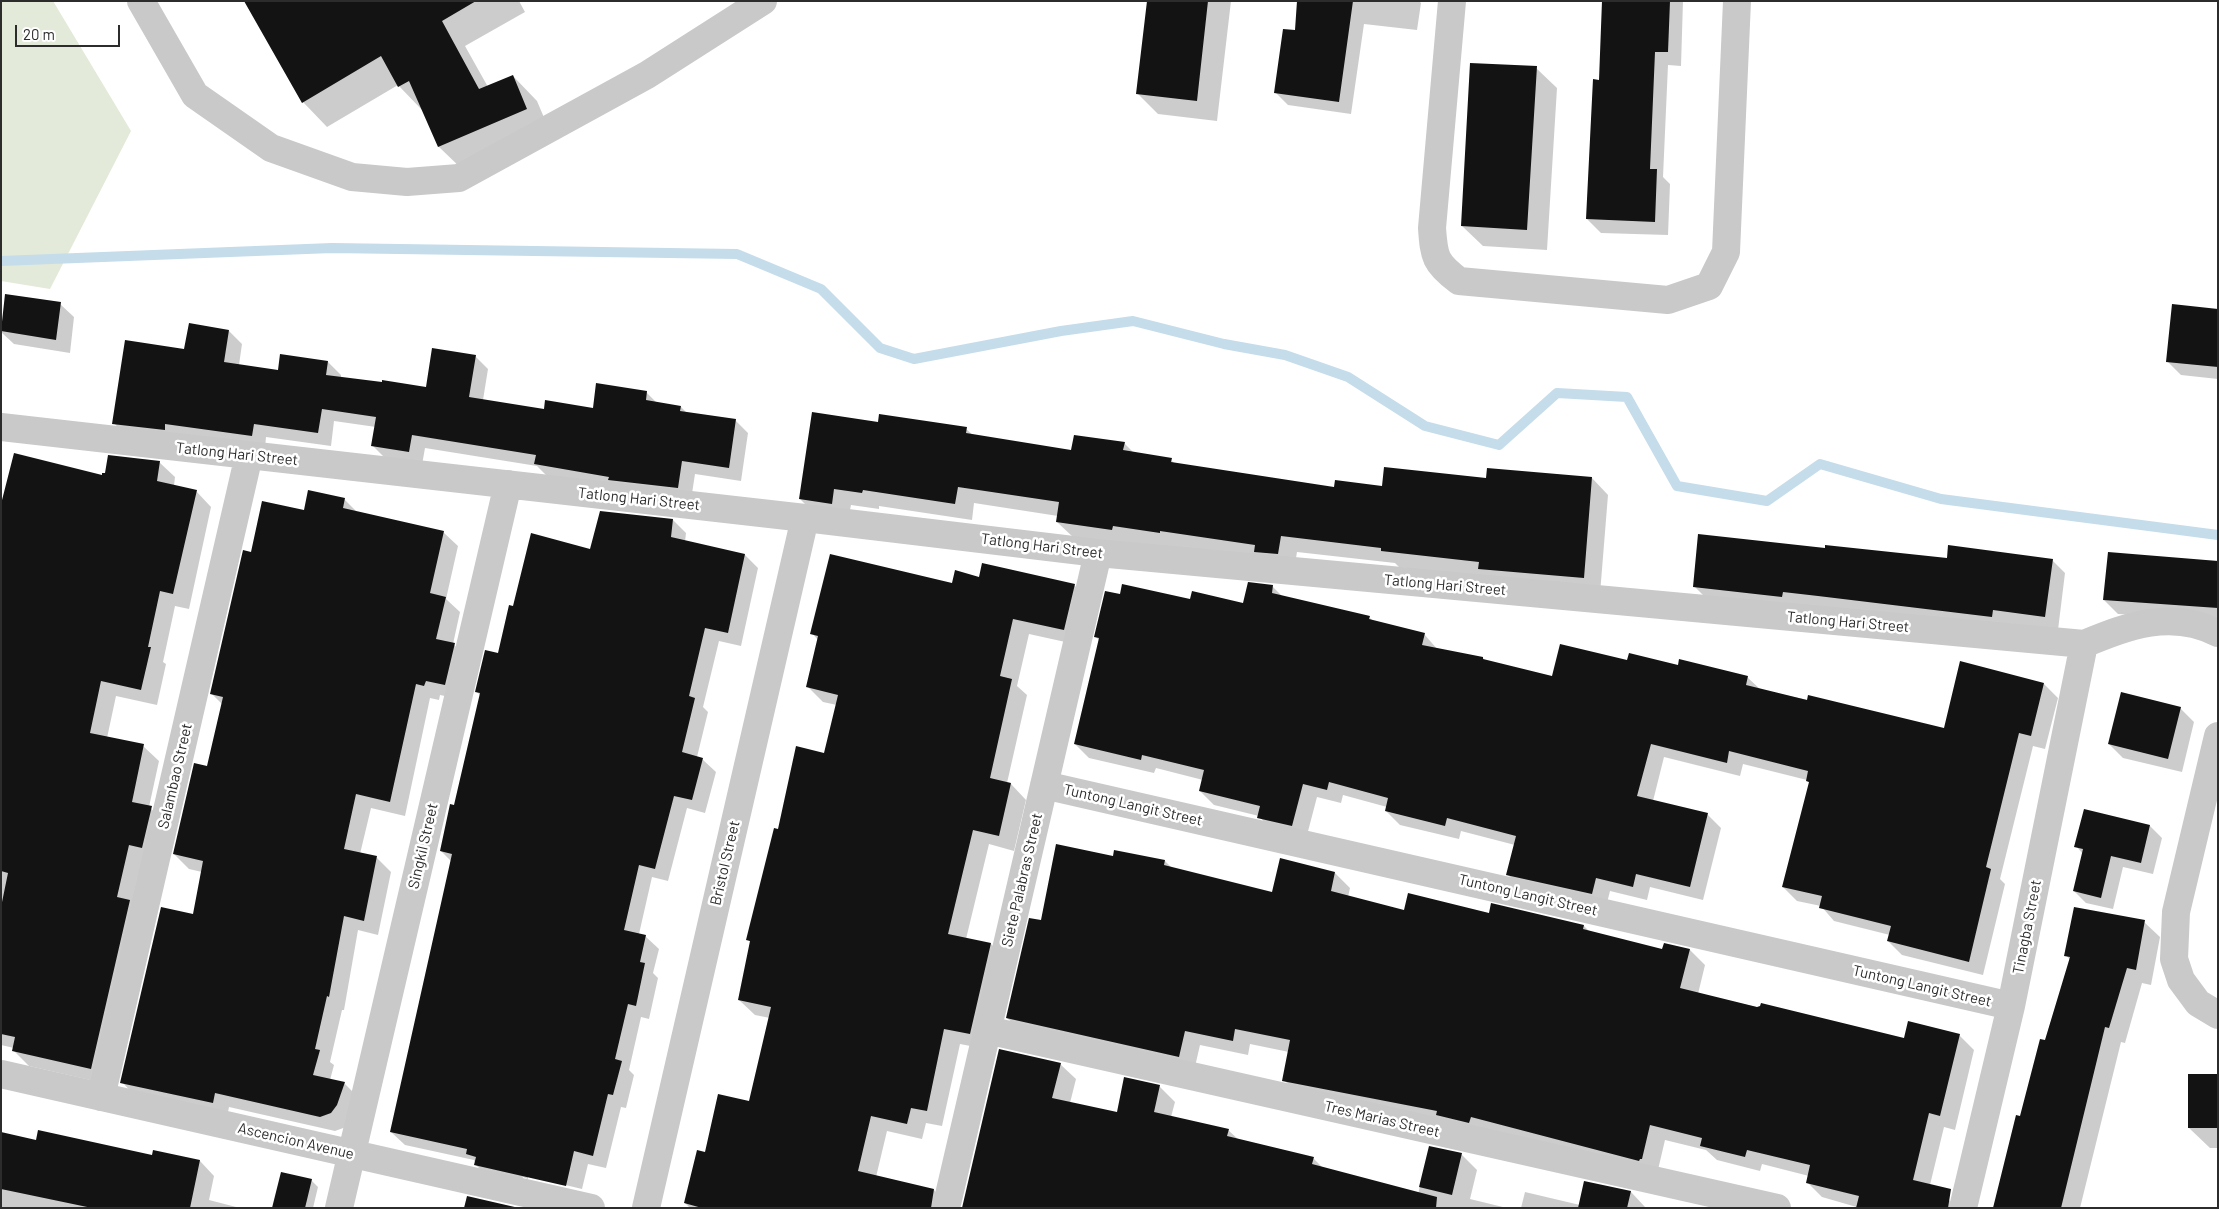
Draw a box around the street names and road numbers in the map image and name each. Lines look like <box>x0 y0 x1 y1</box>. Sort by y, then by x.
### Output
street label: Tatlong Hari Street <box>175 439 299 469</box>
street label: Tatlong Hari Street <box>577 484 701 514</box>
street label: Tatlong Hari Street <box>980 530 1104 562</box>
street label: Tatlong Hari Street <box>1383 571 1507 599</box>
street label: Tatlong Hari Street <box>1786 608 1910 636</box>
street label: Salambao Street <box>154 721 196 831</box>
street label: Tuntong Langit Street <box>1062 780 1204 830</box>
street label: Singkil Street <box>404 801 442 891</box>
street label: Siete Palabras Street <box>998 811 1046 949</box>
street label: Bristol Street <box>706 819 744 907</box>
street label: Tuntong Langit Street <box>1457 870 1599 920</box>
street label: Tinagba Street <box>2009 878 2045 976</box>
street label: Tuntong Langit Street <box>1851 961 1993 1011</box>
street label: Tres Marias Street <box>1323 1097 1441 1141</box>
street label: Ascencion Avenue <box>236 1119 356 1163</box>

